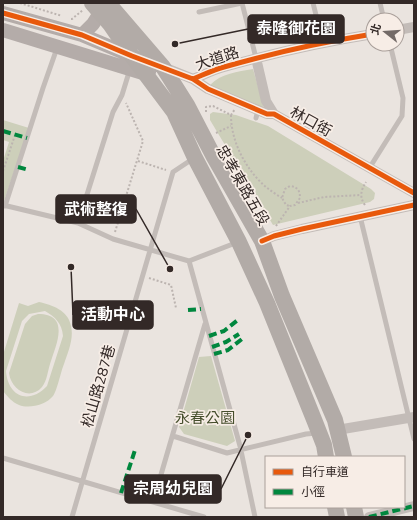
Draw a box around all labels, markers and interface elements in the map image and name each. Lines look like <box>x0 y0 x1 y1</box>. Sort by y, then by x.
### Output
north arrow <box>365 12 405 52</box>
callout: 泰隆御花園 <box>248 15 344 43</box>
text: 泰隆御花園 <box>256 16 336 40</box>
text: 北 <box>366 21 385 37</box>
street label: 大道路 <box>192 40 242 76</box>
street label: 林口街 <box>286 100 336 142</box>
street label: 忠孝東路五段 <box>211 140 275 230</box>
callout: 武術整復 <box>56 195 136 223</box>
text: 武術整復 <box>64 197 128 221</box>
callout: 活動中心 <box>73 301 153 329</box>
text: 活動中心 <box>81 302 145 326</box>
street label: 松山路287巷 <box>75 342 121 430</box>
park label: 永春公園 <box>175 406 235 429</box>
legend <box>265 456 405 508</box>
text: 自行車道 <box>301 462 349 481</box>
callout: 宗周幼兒園 <box>125 475 221 503</box>
text: 宗周幼兒園 <box>133 476 213 500</box>
text: 小徑 <box>301 482 325 501</box>

